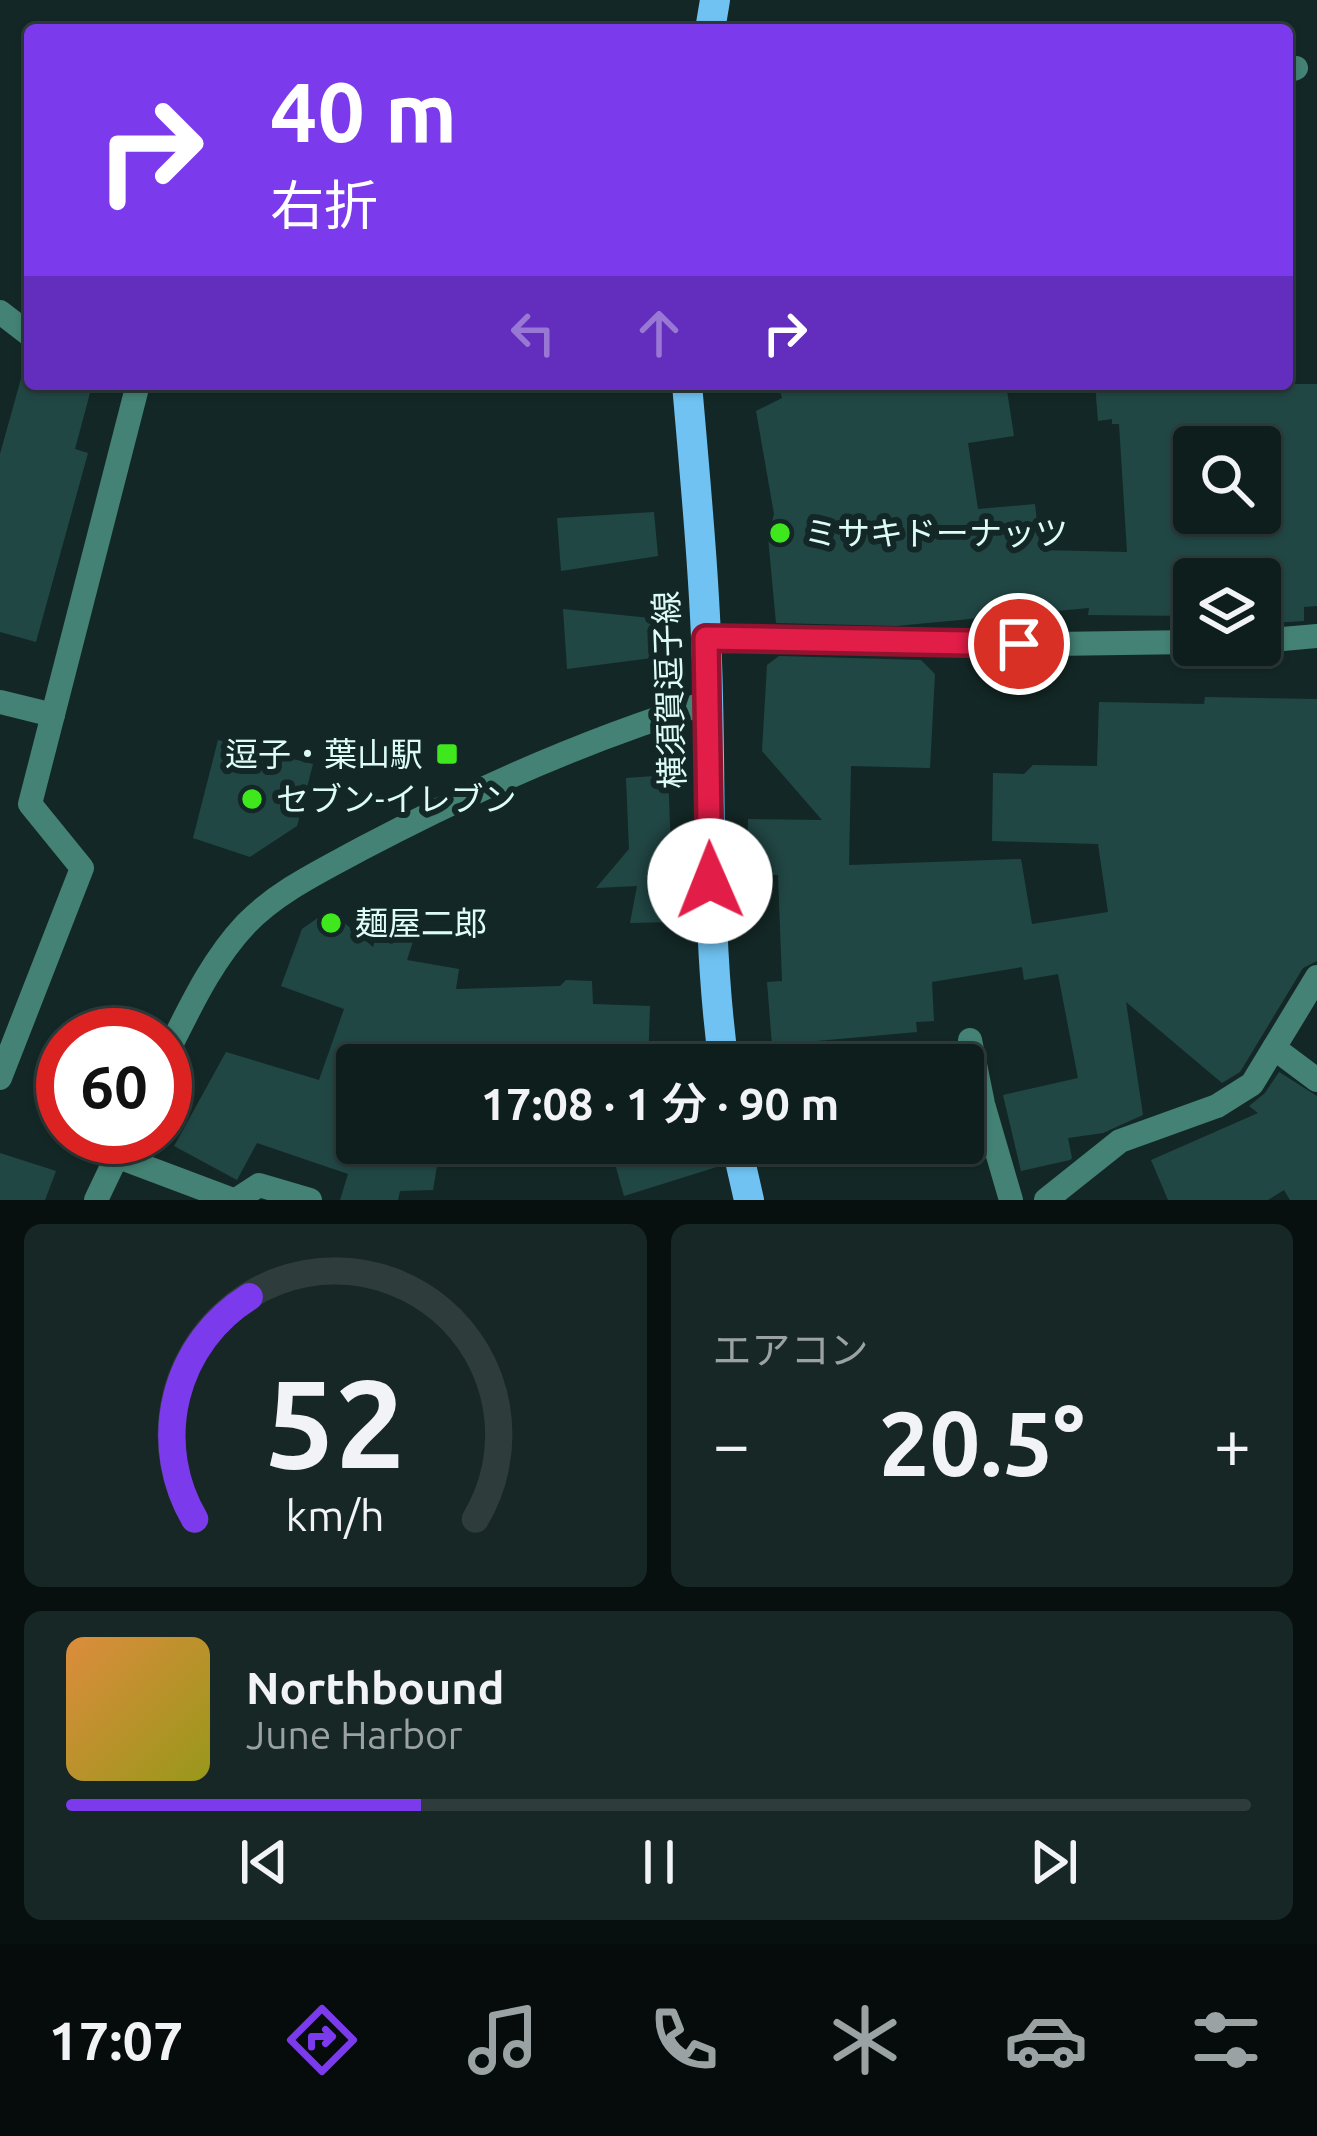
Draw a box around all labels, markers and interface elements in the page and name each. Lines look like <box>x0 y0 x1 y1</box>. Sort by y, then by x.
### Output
text: 40 m <box>270 64 457 158</box>
icon: right <box>72 72 228 228</box>
text: 右折 <box>270 175 378 235</box>
icon: left <box>500 300 566 366</box>
icon: ahead <box>626 300 692 366</box>
icon: right <box>752 300 818 366</box>
map controls <box>1173 426 1281 666</box>
button: search <box>1173 426 1281 534</box>
place label: ミサキドーナッツ <box>804 514 1068 551</box>
marker: ミサキドーナッツ <box>767 520 793 546</box>
button: layers <box>1173 558 1281 666</box>
street label: 横須賀逗子線 <box>647 590 690 790</box>
pin <box>968 593 1070 695</box>
icon: arrive <box>986 611 1052 677</box>
place label: 逗子・葉山駅 <box>225 735 423 772</box>
marker: 逗子・葉山駅 <box>434 741 460 767</box>
place label: セブン-イレブン <box>276 780 517 817</box>
marker: セブン-イレブン <box>239 786 265 812</box>
position arrow <box>647 818 773 944</box>
place label: 麺屋二郎 <box>355 904 487 941</box>
marker: 麺屋二郎 <box>318 910 344 936</box>
speed limit sign: 60 <box>36 1008 192 1164</box>
text: 17:08 · 1 分 · 90 m <box>481 1078 839 1129</box>
text: エアコン <box>713 1328 869 1371</box>
text: 52 <box>265 1352 406 1492</box>
text: 20.5° <box>879 1392 1085 1493</box>
text: − <box>713 1406 750 1480</box>
text: + <box>1214 1406 1251 1480</box>
text: km/h <box>286 1490 385 1538</box>
text: Northbound <box>246 1662 505 1713</box>
text: June Harbor <box>246 1713 463 1756</box>
icon: previous <box>231 1829 297 1895</box>
icon: pause <box>626 1829 692 1895</box>
icon: next <box>1021 1829 1087 1895</box>
icon: directions <box>280 1998 364 2082</box>
icon: music <box>461 1998 545 2082</box>
icon: phone <box>642 1998 726 2082</box>
icon: climate <box>823 1998 907 2082</box>
icon: car <box>1004 1998 1088 2082</box>
icon: filters <box>1184 1998 1268 2082</box>
text: 17:07 <box>48 2010 184 2070</box>

